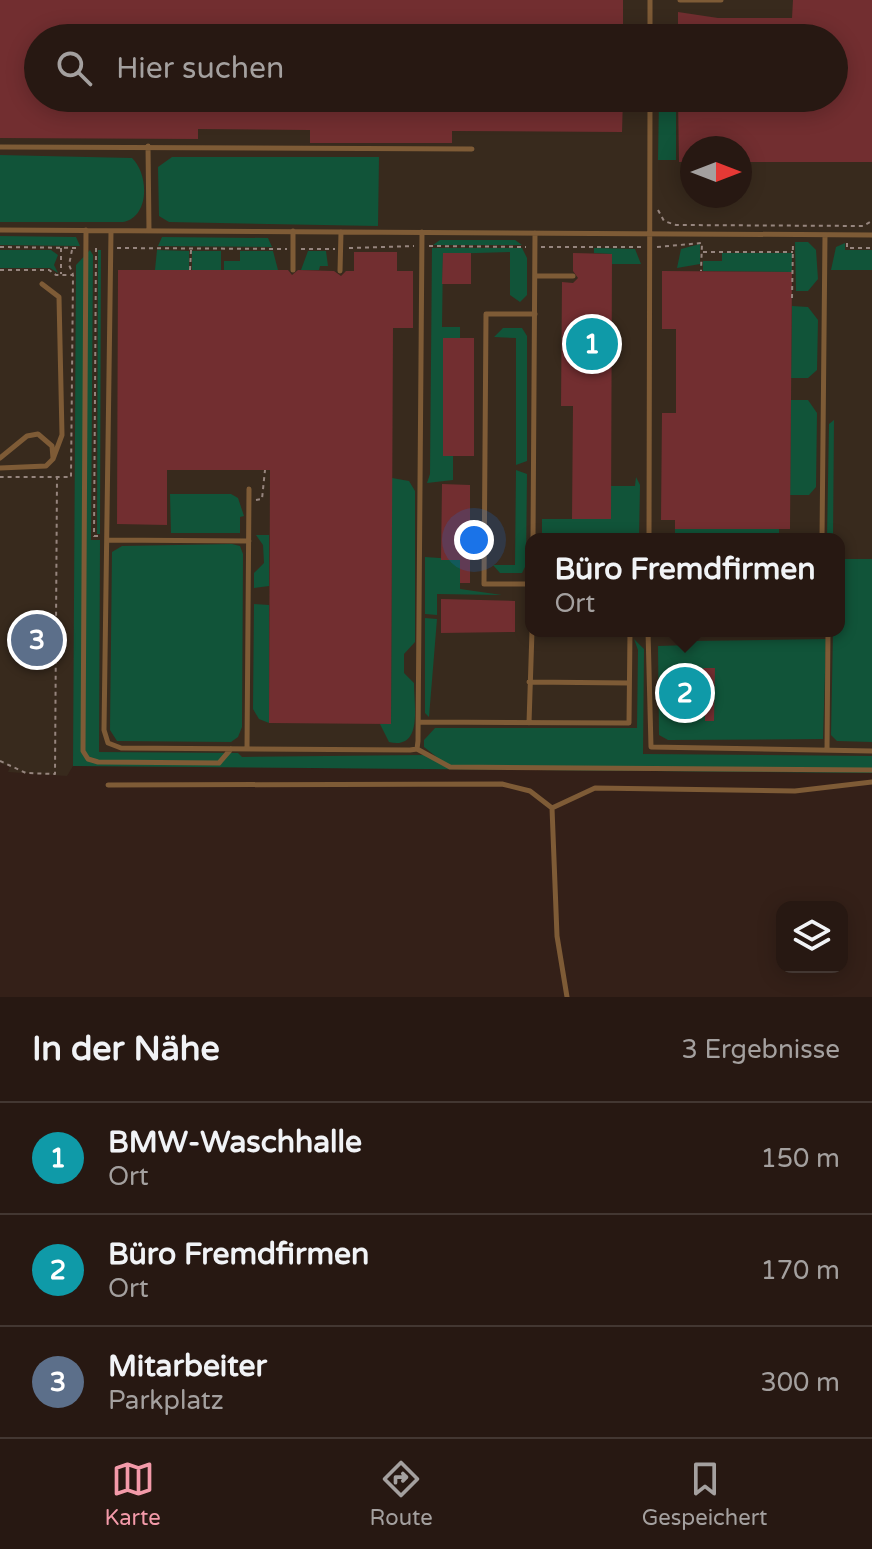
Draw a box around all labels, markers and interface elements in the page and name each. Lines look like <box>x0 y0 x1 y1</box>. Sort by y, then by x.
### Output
search box <box>24 24 848 112</box>
icon: search <box>52 46 96 90</box>
text: Hier suchen <box>116 50 284 87</box>
north arrow <box>680 136 752 208</box>
pin: 1 <box>566 314 618 374</box>
your location <box>454 520 494 560</box>
popup <box>525 533 845 637</box>
text: Büro Fremdfirmen <box>554 551 816 588</box>
text: Ort <box>554 588 595 619</box>
pin: 3 <box>11 610 63 670</box>
pin: 2 <box>659 663 711 723</box>
map controls <box>776 901 848 973</box>
button: layers <box>776 901 848 973</box>
text: In der Nähe <box>32 1029 220 1070</box>
text: 3 Ergebnisse <box>681 1034 840 1065</box>
text: BMW-Waschhalle <box>108 1124 362 1161</box>
text: 1 <box>50 1143 66 1174</box>
text: 150 m <box>760 1143 840 1174</box>
text: Ort <box>108 1161 149 1192</box>
text: Büro Fremdfirmen <box>108 1236 369 1273</box>
text: 2 <box>50 1255 66 1286</box>
text: 170 m <box>760 1255 840 1286</box>
text: Ort <box>108 1273 149 1304</box>
text: Mitarbeiter <box>108 1348 267 1385</box>
text: 3 <box>50 1367 66 1398</box>
text: 300 m <box>760 1367 840 1398</box>
text: Parkplatz <box>108 1385 224 1416</box>
tab: Karte <box>104 1457 161 1531</box>
tab: Route <box>370 1457 433 1531</box>
tab: Gespeichert <box>642 1457 768 1531</box>

